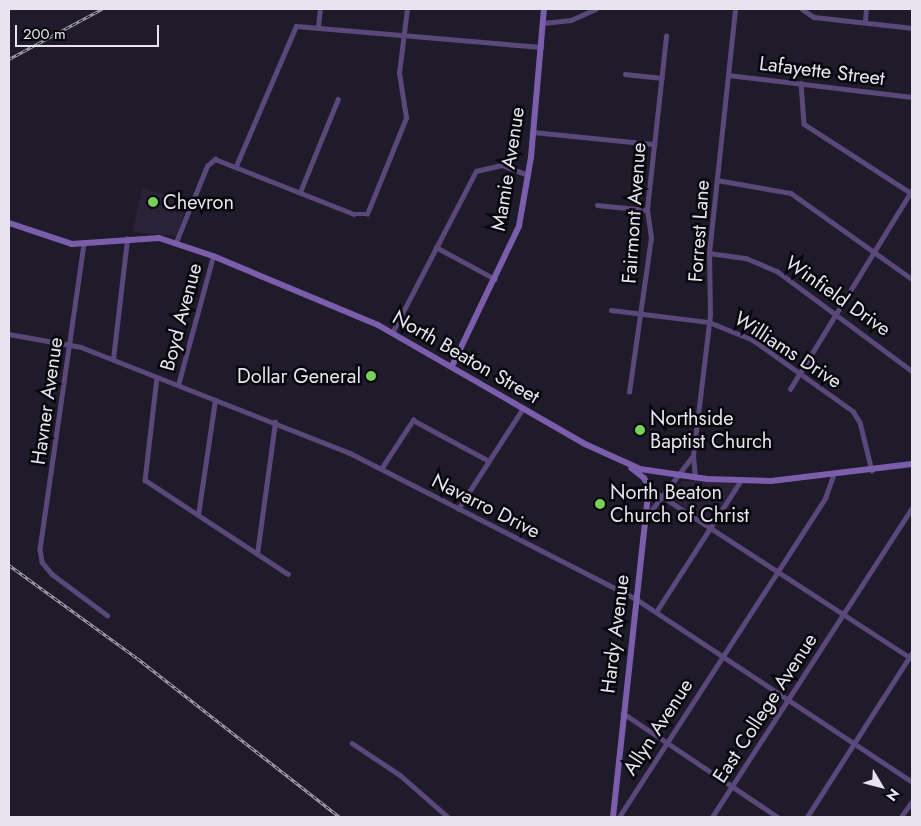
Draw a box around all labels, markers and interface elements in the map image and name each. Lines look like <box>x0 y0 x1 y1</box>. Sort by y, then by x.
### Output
scale bar <box>18 15 161 47</box>
text: 200 m <box>23 23 66 45</box>
street label: Lafayette Street <box>758 51 886 91</box>
street label: Mamie Avenue <box>486 105 530 233</box>
street label: Fairmont Avenue <box>617 142 651 284</box>
street label: Forrest Lane <box>683 179 715 283</box>
place label: Chevron <box>163 190 234 214</box>
marker: Chevron <box>147 196 159 208</box>
street label: Winfield Drive <box>781 251 895 341</box>
street label: Boyd Avenue <box>155 261 207 373</box>
street label: North Beaton Street <box>388 305 544 409</box>
street label: Williams Drive <box>730 306 846 394</box>
street label: Havner Avenue <box>26 336 68 466</box>
place label: Dollar General <box>237 364 361 388</box>
marker: Dollar General <box>365 370 377 382</box>
place label: Northside Baptist Church <box>650 406 772 453</box>
marker: Northside Baptist Church <box>634 424 646 436</box>
street label: Navarro Drive <box>428 468 544 544</box>
place label: North Beaton Church of Christ <box>610 480 749 527</box>
marker: North Beaton Church of Christ <box>594 498 606 510</box>
street label: Hardy Avenue <box>596 573 634 695</box>
street label: East College Avenue <box>708 629 822 787</box>
street label: Allyn Avenue <box>618 674 698 780</box>
north arrow <box>856 761 906 811</box>
text: N <box>882 785 904 805</box>

